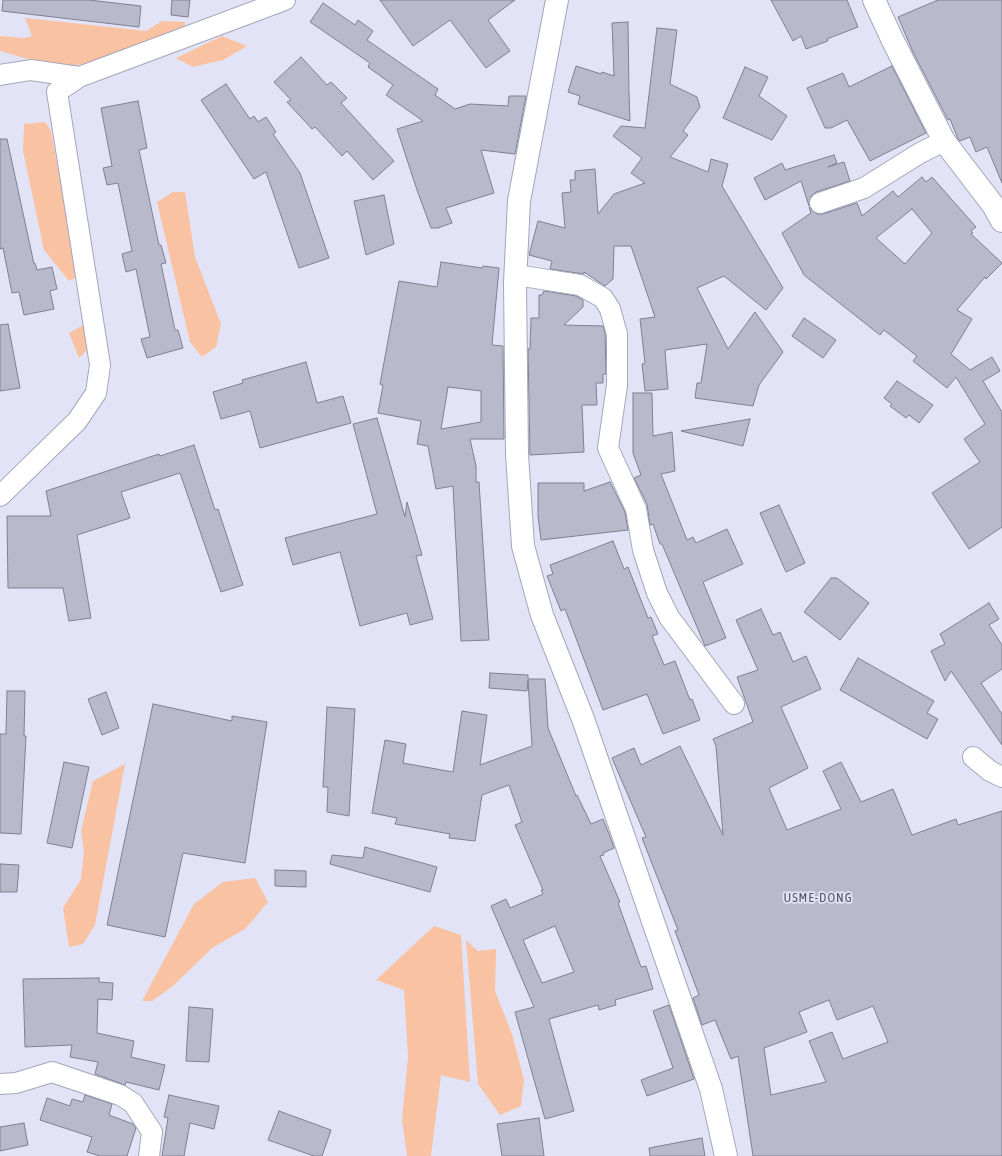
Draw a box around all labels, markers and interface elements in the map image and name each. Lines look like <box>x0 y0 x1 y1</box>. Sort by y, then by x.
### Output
district label: USME-DONG <box>783 890 853 906</box>

